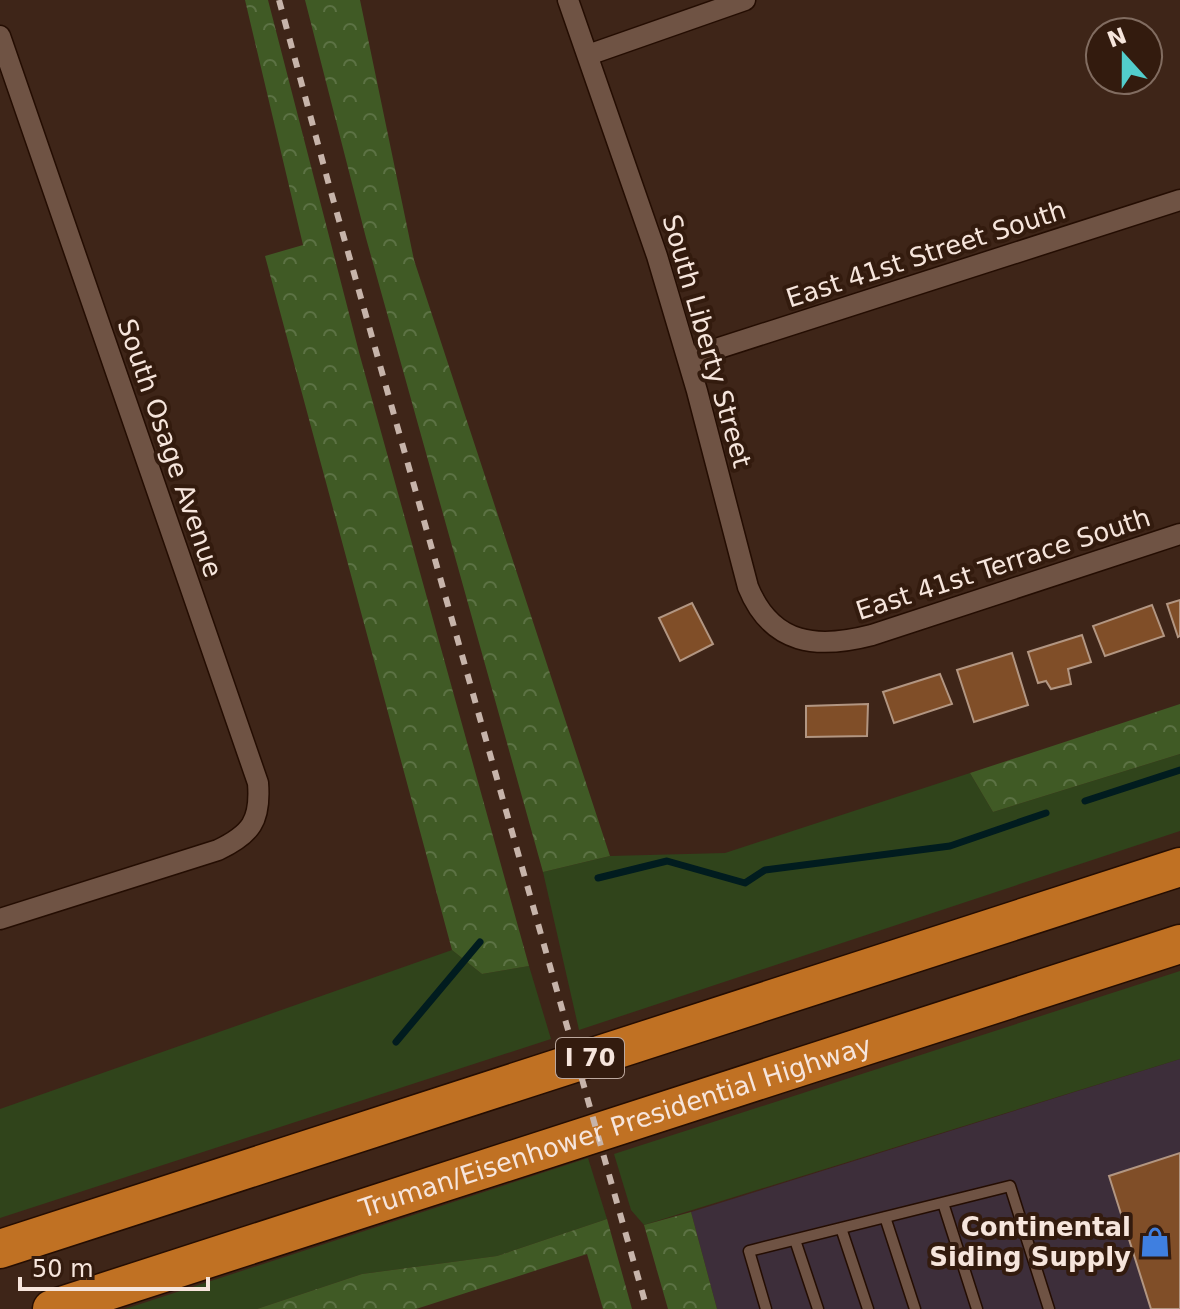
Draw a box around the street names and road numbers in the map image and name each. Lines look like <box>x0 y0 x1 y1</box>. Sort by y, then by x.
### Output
street label: East 41st Street South <box>782 195 1070 313</box>
street label: South Liberty Street <box>657 211 757 471</box>
street label: South Osage Avenue <box>112 315 228 581</box>
street label: East 41st Terrace South <box>852 502 1154 626</box>
street label: Truman/Eisenhower Presidential Highway <box>354 1030 875 1224</box>
road number: I 70 <box>556 1038 624 1078</box>

